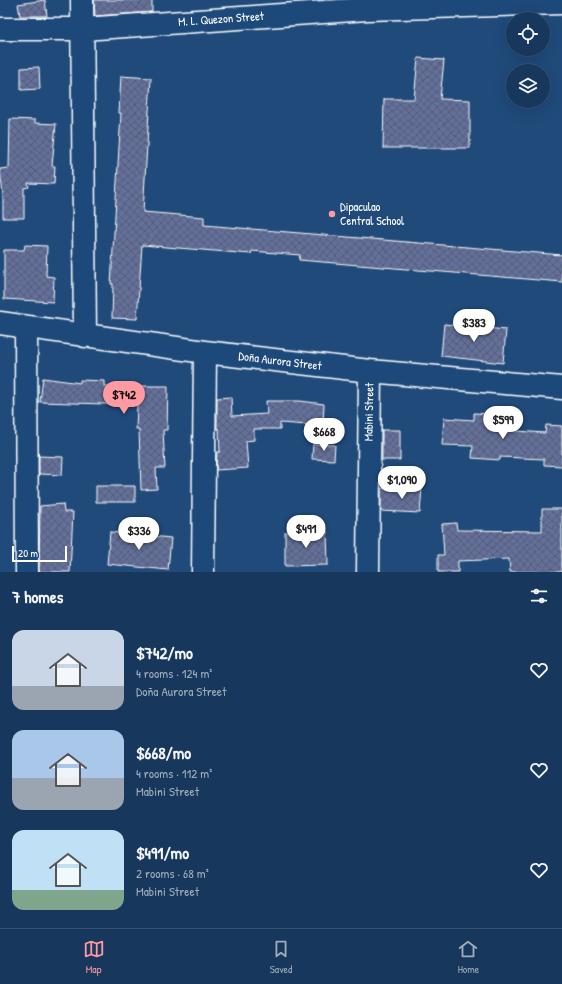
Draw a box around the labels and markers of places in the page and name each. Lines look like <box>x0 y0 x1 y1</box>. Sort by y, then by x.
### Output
place label: Dipaculao Central School <box>340 198 405 229</box>
marker: Dipaculao Central School <box>327 209 337 219</box>
pin: $383 <box>450 309 498 343</box>
pin: $742 <box>100 381 148 415</box>
pin: $599 <box>479 406 527 440</box>
pin: $668 <box>300 418 348 452</box>
pin: $1,090 <box>369 466 435 500</box>
pin: $491 <box>282 515 330 549</box>
pin: $336 <box>115 517 163 551</box>

